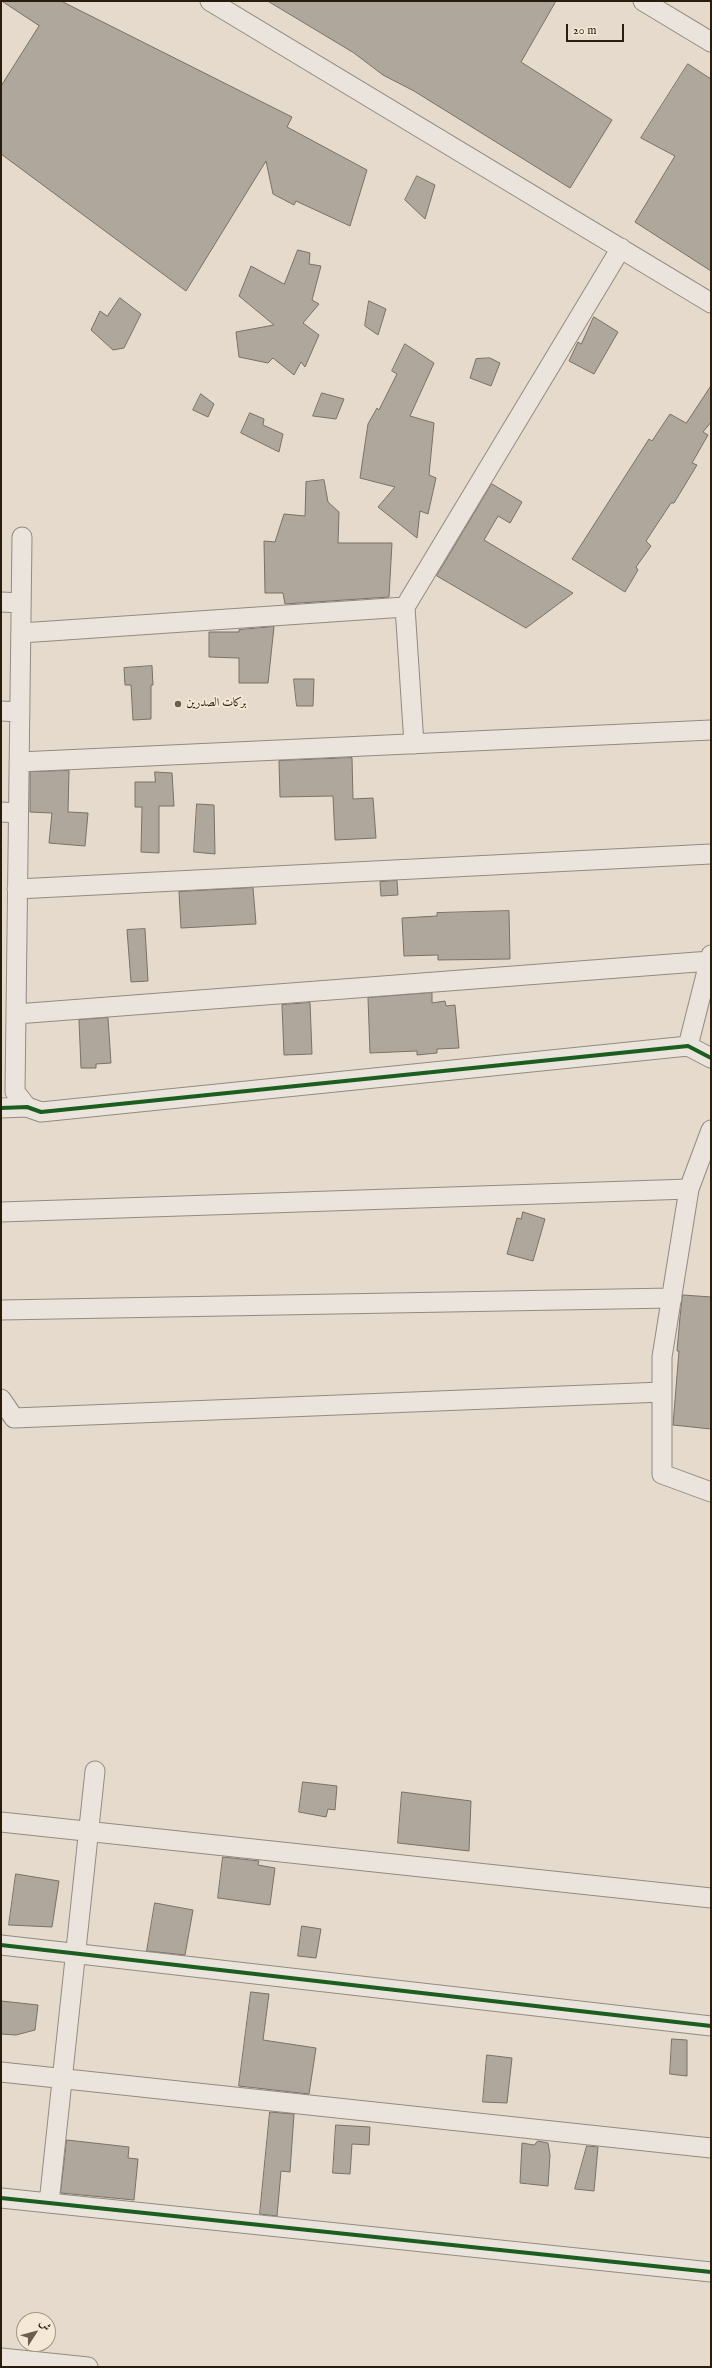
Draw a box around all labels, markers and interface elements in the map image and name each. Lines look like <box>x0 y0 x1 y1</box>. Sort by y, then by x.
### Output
scale bar <box>568 16 626 42</box>
text: 20 m <box>573 23 596 38</box>
place label: بركات الصدرين <box>186 697 246 711</box>
marker: بركات الصدرين <box>173 699 183 709</box>
north arrow <box>16 2312 56 2352</box>
text: ش <box>36 2317 54 2334</box>

